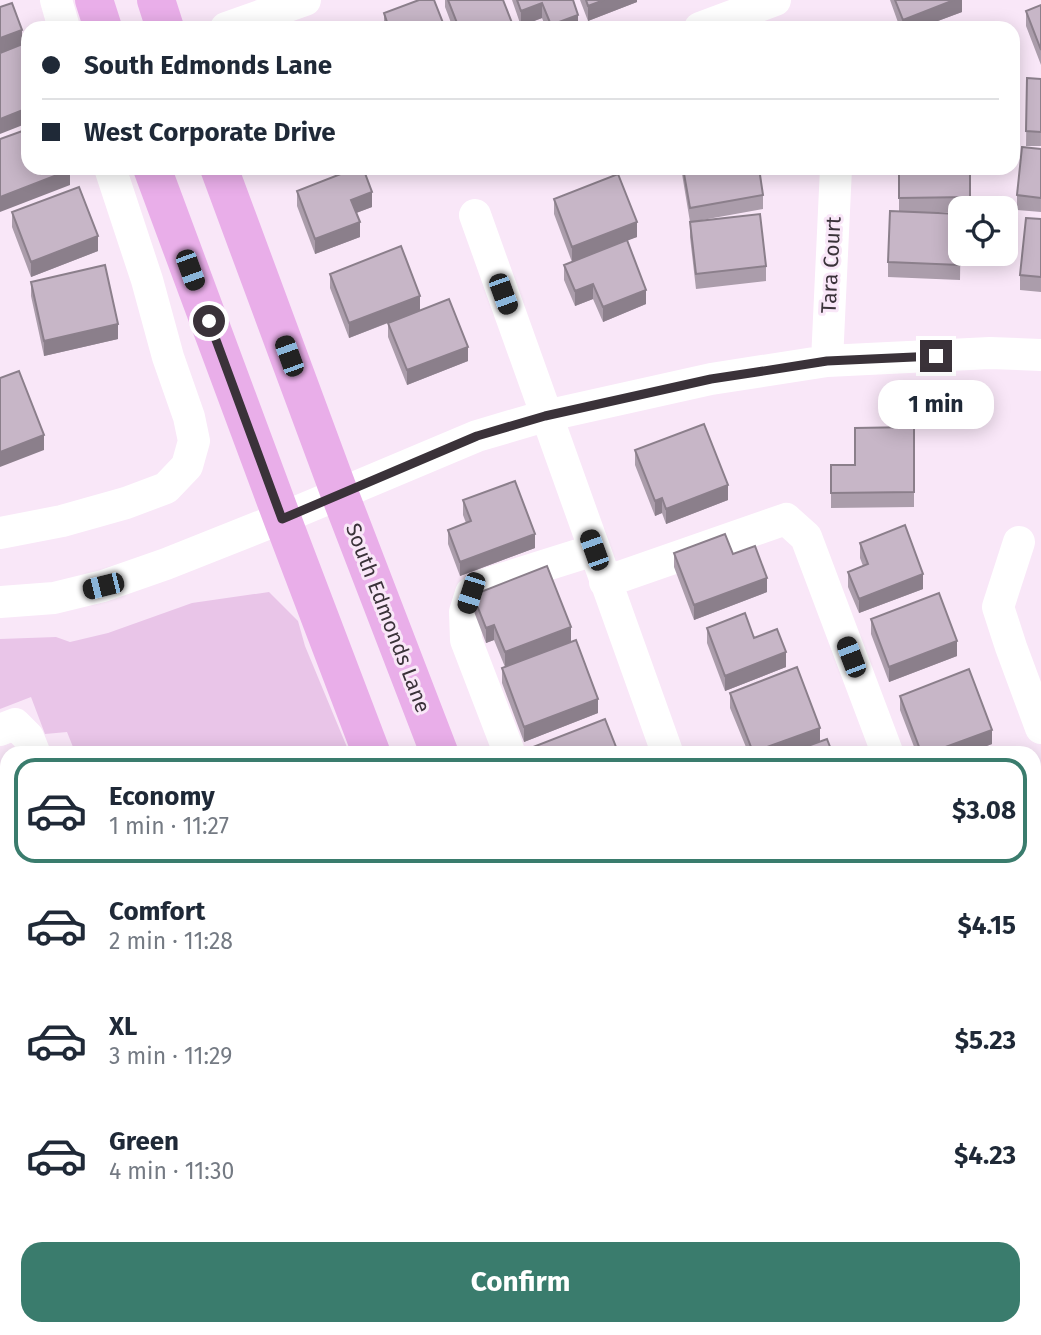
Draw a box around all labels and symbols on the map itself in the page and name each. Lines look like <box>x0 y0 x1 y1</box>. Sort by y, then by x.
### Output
street label: Tara Court <box>815 215 847 314</box>
car <box>173 247 208 293</box>
car <box>486 271 521 317</box>
route start <box>193 305 225 337</box>
car <box>272 333 307 379</box>
route end <box>920 340 952 372</box>
callout: 1 min <box>878 380 994 430</box>
street label: South Edmonds Lane <box>340 520 436 716</box>
car <box>577 527 612 573</box>
car <box>455 570 488 616</box>
car <box>81 571 126 601</box>
car <box>834 634 869 680</box>

